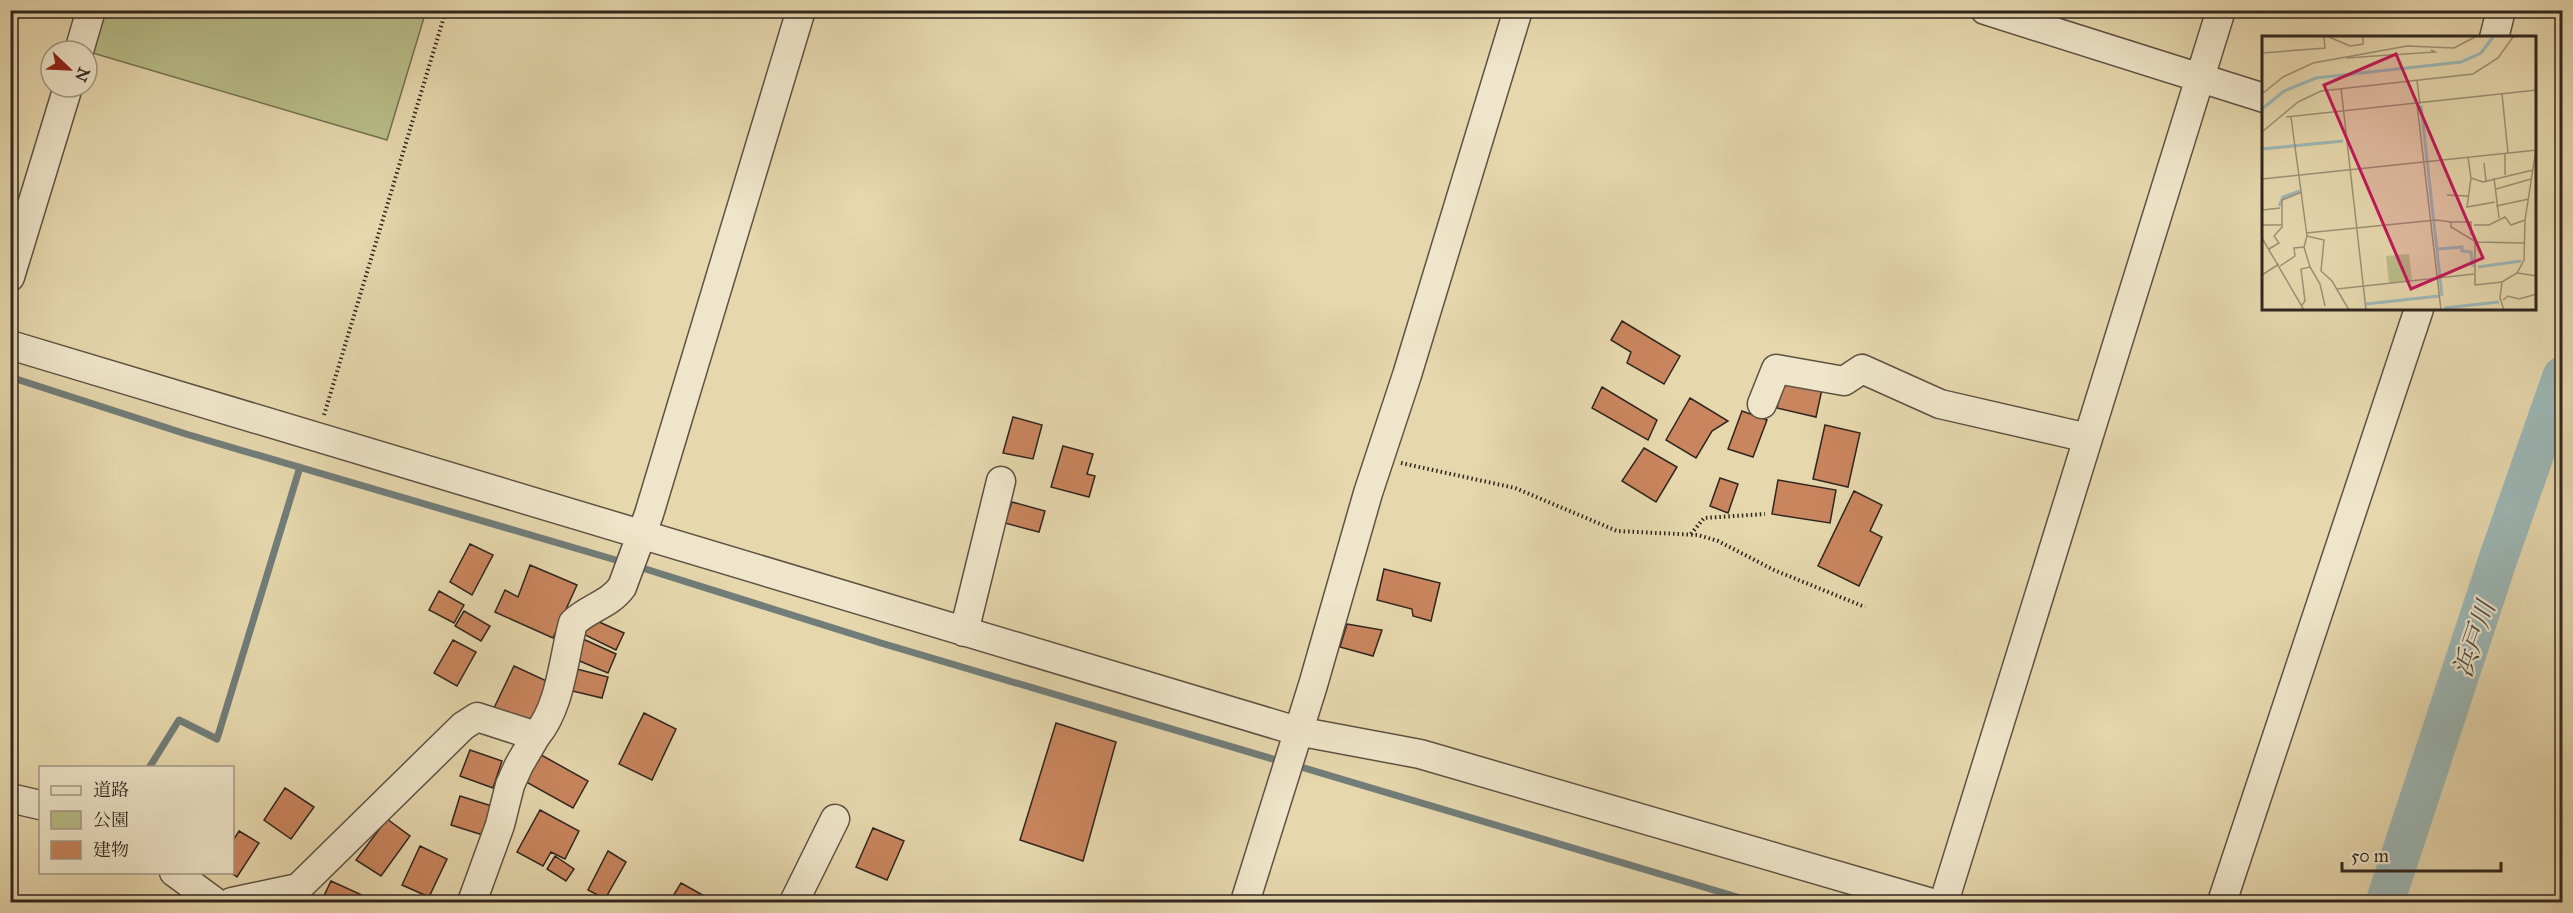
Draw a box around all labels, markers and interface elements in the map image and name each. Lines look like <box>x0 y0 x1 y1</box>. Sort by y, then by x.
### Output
inset map <box>2262 36 2537 310</box>
north arrow <box>39 39 99 99</box>
text: N <box>71 65 94 85</box>
water label: 浜戸川 <box>2446 594 2503 681</box>
legend <box>39 766 234 874</box>
text: 道路 <box>93 779 129 801</box>
text: 公園 <box>93 809 129 831</box>
scale bar <box>2342 835 2501 873</box>
text: 建物 <box>93 839 129 861</box>
text: 50 m <box>2351 845 2389 867</box>

